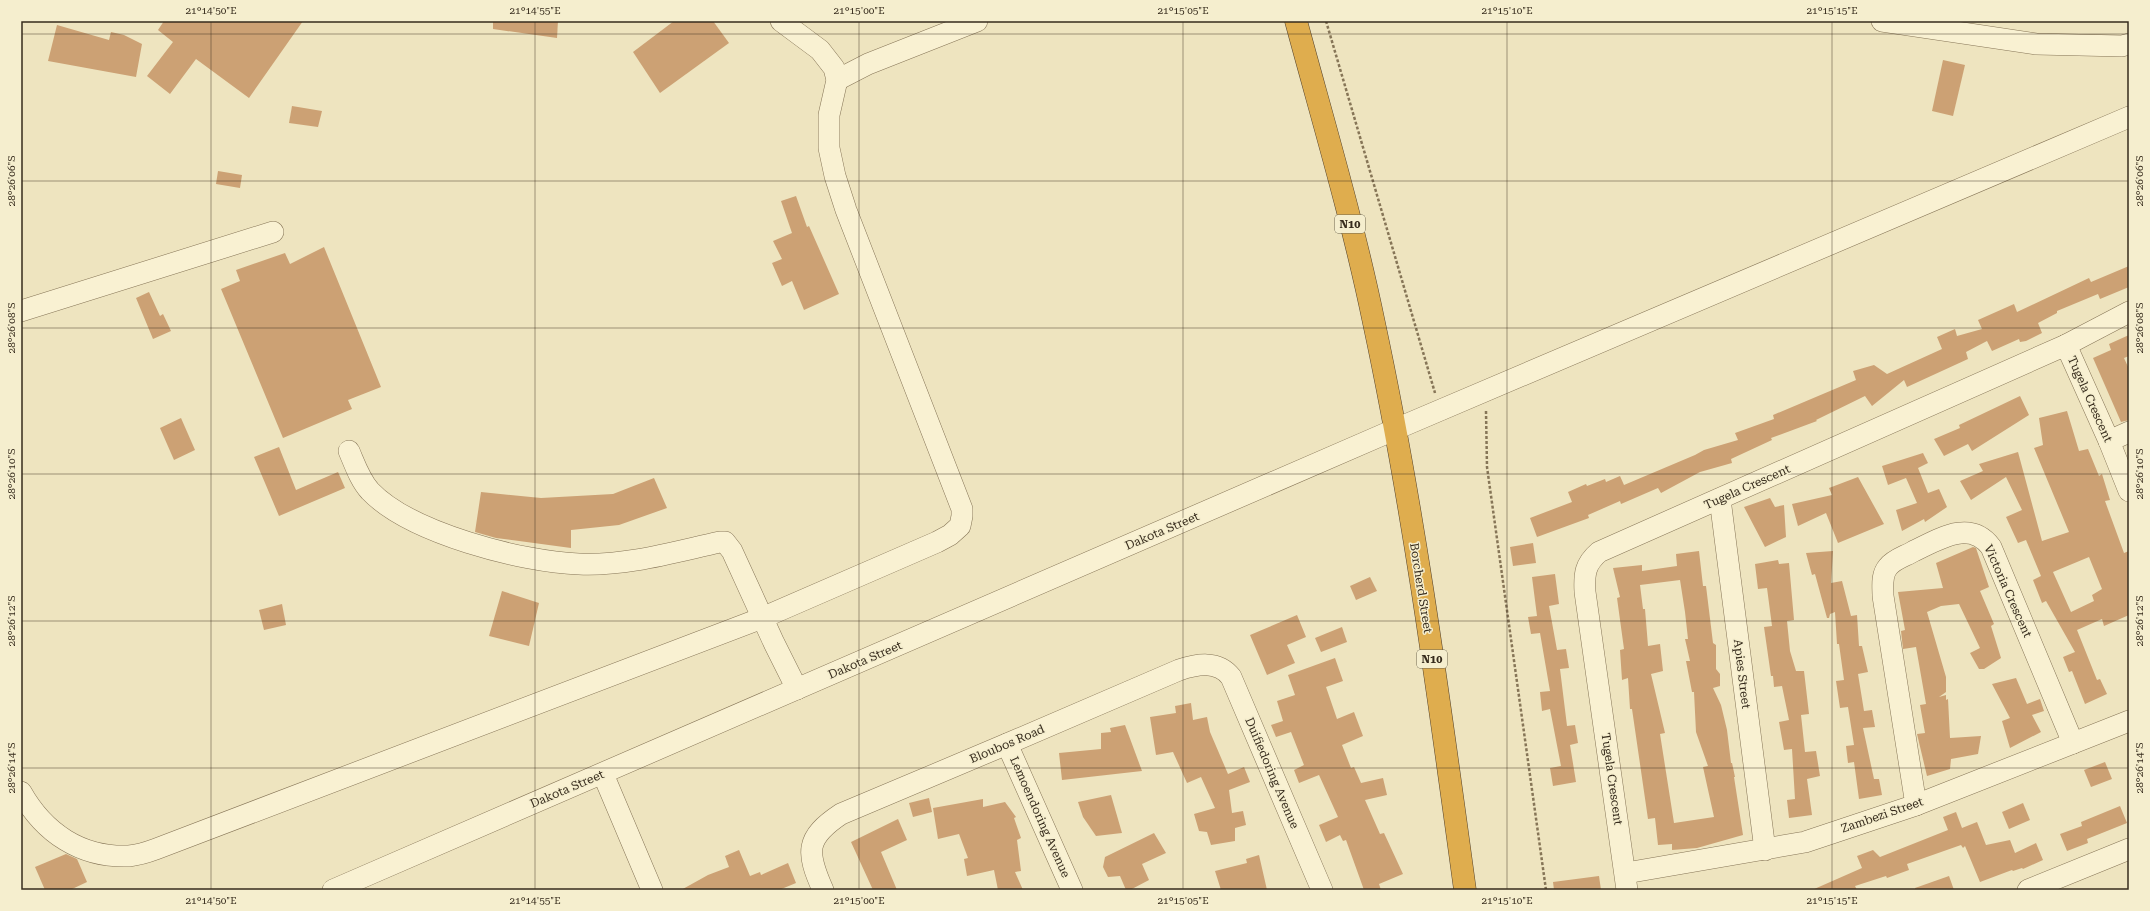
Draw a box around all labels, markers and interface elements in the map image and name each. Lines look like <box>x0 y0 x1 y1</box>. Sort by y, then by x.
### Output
text: 21°14'50"E <box>185 5 237 16</box>
text: 21°14'55"E <box>509 5 561 16</box>
text: 21°15'00"E <box>833 5 885 16</box>
text: 21°15'05"E <box>1157 5 1209 16</box>
text: 21°15'10"E <box>1481 5 1533 16</box>
text: 21°15'15"E <box>1806 5 1858 16</box>
text: 28°26'06"S <box>6 156 17 206</box>
text: 28°26'06"S <box>2134 156 2145 206</box>
road number: N10 <box>1335 215 1365 233</box>
text: 28°26'08"S <box>6 303 17 353</box>
text: 28°26'08"S <box>2134 303 2145 353</box>
street label: Tugela Crescent <box>2065 354 2115 445</box>
text: 28°26'10"S <box>6 449 17 499</box>
text: 28°26'10"S <box>2134 449 2145 499</box>
street label: Tugela Crescent <box>1702 462 1793 512</box>
street label: Dakota Street <box>1123 509 1201 553</box>
street label: Borcherd Street <box>1407 542 1435 635</box>
street label: Victoria Crescent <box>1981 542 2035 640</box>
text: 28°26'12"S <box>6 596 17 646</box>
text: 28°26'12"S <box>2134 596 2145 646</box>
street label: Dakota Street <box>826 638 904 682</box>
street label: Apies Street <box>1731 639 1753 710</box>
road number: N10 <box>1417 650 1447 668</box>
street label: Duifiedoring Avenue <box>1242 715 1302 831</box>
street label: Bloubos Road <box>967 722 1047 766</box>
street label: Tugela Crescent <box>1599 732 1625 826</box>
text: 28°26'14"S <box>6 743 17 793</box>
text: 28°26'14"S <box>2134 743 2145 793</box>
street label: Lemoendoring Avenue <box>1007 754 1073 880</box>
street label: Dakota Street <box>528 767 606 811</box>
street label: Zambezi Street <box>1839 794 1925 836</box>
text: 21°14'50"E <box>185 895 237 906</box>
text: 21°14'55"E <box>509 895 561 906</box>
text: 21°15'00"E <box>833 895 885 906</box>
text: 21°15'05"E <box>1157 895 1209 906</box>
text: 21°15'10"E <box>1481 895 1533 906</box>
text: 21°15'15"E <box>1806 895 1858 906</box>

